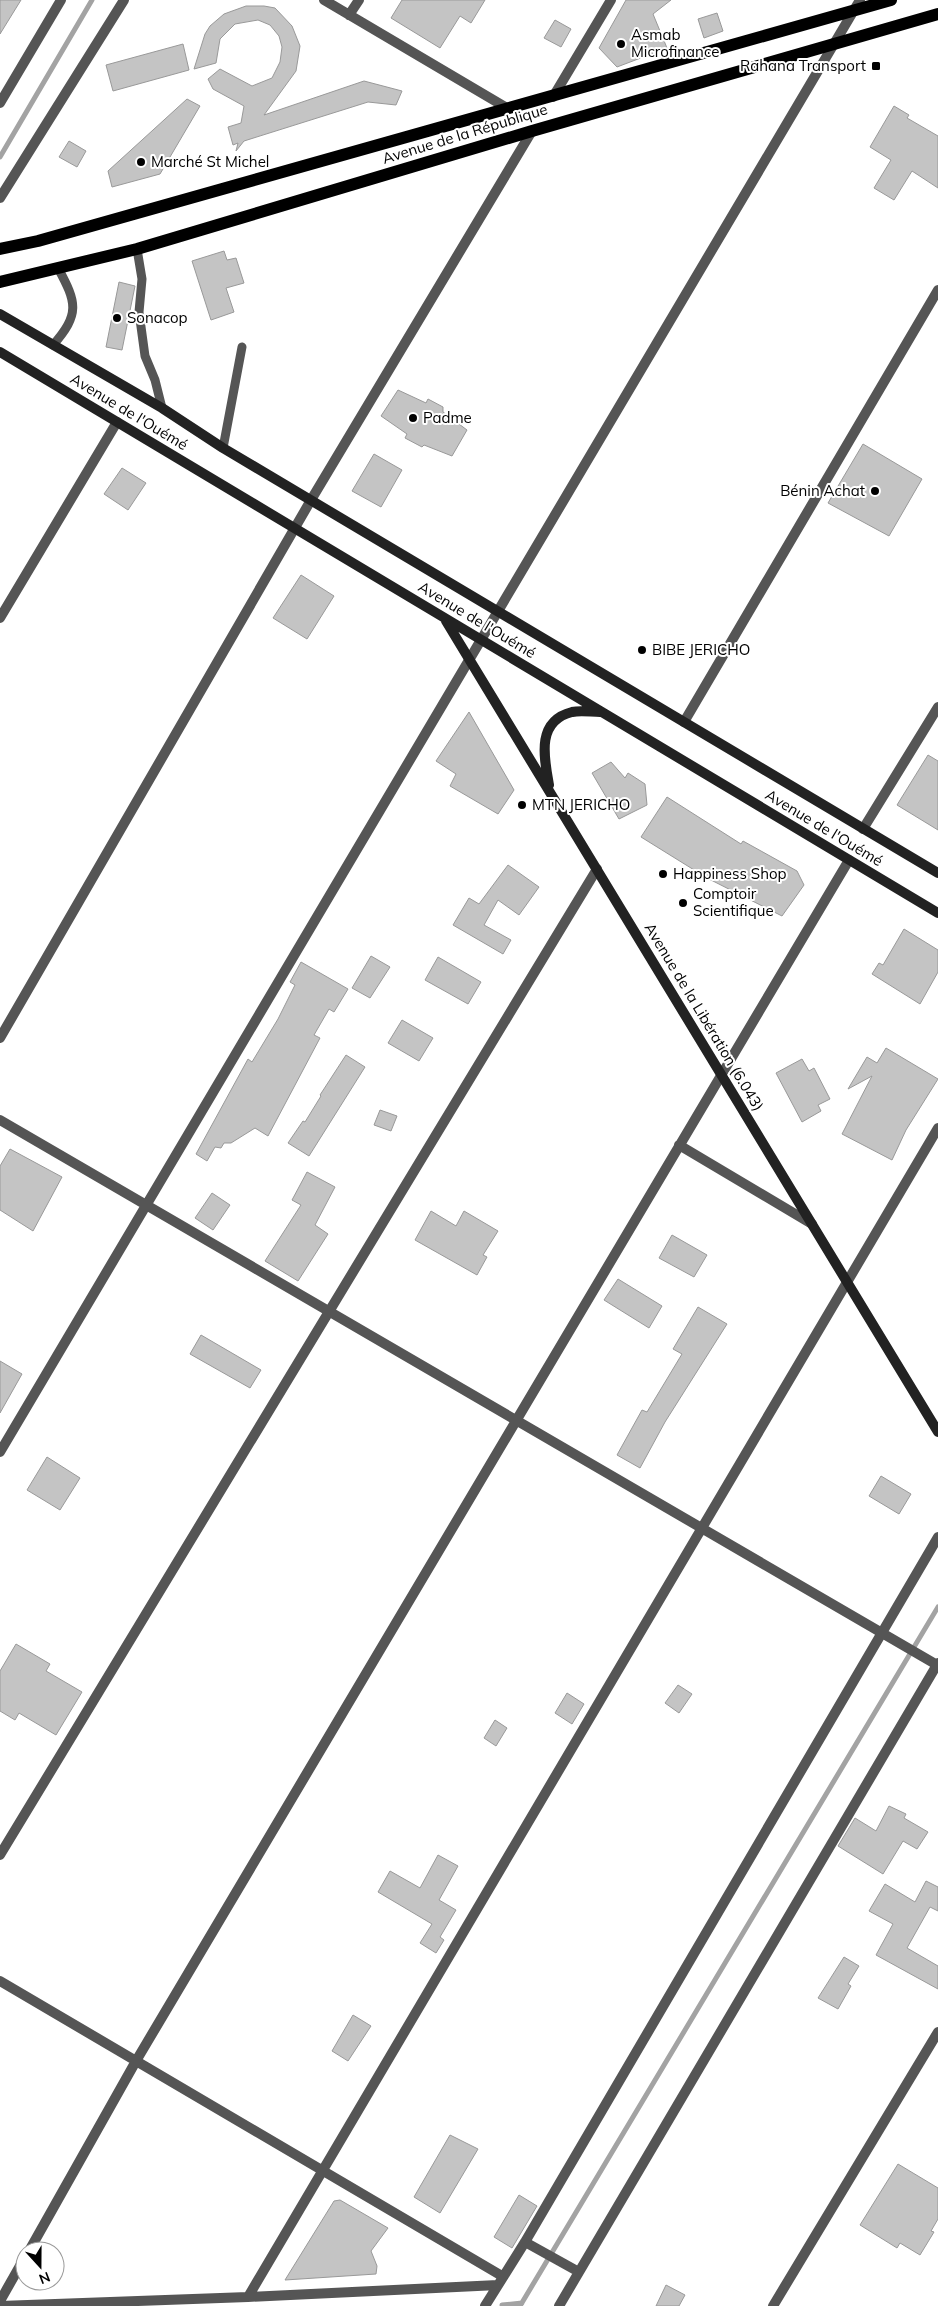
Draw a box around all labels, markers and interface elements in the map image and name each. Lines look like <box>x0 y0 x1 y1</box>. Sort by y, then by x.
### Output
place label: Asmab Microfinance <box>631 25 719 61</box>
marker: Asmab Microfinance <box>615 38 627 50</box>
place label: Rahana Transport <box>740 56 866 75</box>
marker: Rahana Transport <box>870 60 882 72</box>
street label: Avenue de la République <box>380 99 550 168</box>
place label: Marché St Michel <box>151 152 269 171</box>
marker: Marché St Michel <box>135 156 147 168</box>
place label: Sonacop <box>127 308 188 327</box>
marker: Sonacop <box>111 312 123 324</box>
street label: Avenue de l'Ouémé <box>67 369 192 454</box>
place label: Padme <box>423 408 472 427</box>
marker: Padme <box>407 412 419 424</box>
place label: Bénin Achat <box>780 481 865 500</box>
marker: Bénin Achat <box>869 485 881 497</box>
street label: Avenue de l'Ouémé <box>415 577 540 662</box>
place label: BIBE JERICHO <box>652 640 750 659</box>
marker: BIBE JERICHO <box>636 644 648 656</box>
street label: Avenue de l'Ouémé <box>762 785 887 870</box>
place label: MTN JERICHO <box>532 795 630 814</box>
marker: MTN JERICHO <box>516 799 528 811</box>
place label: Happiness Shop <box>673 864 787 883</box>
marker: Happiness Shop <box>657 868 669 880</box>
place label: Comptoir Scientifique <box>693 884 774 920</box>
marker: Comptoir Scientifique <box>677 897 689 909</box>
street label: Avenue de la Libération (6.043) <box>641 919 768 1114</box>
north arrow <box>15 2241 65 2291</box>
text: N <box>36 2268 53 2288</box>

